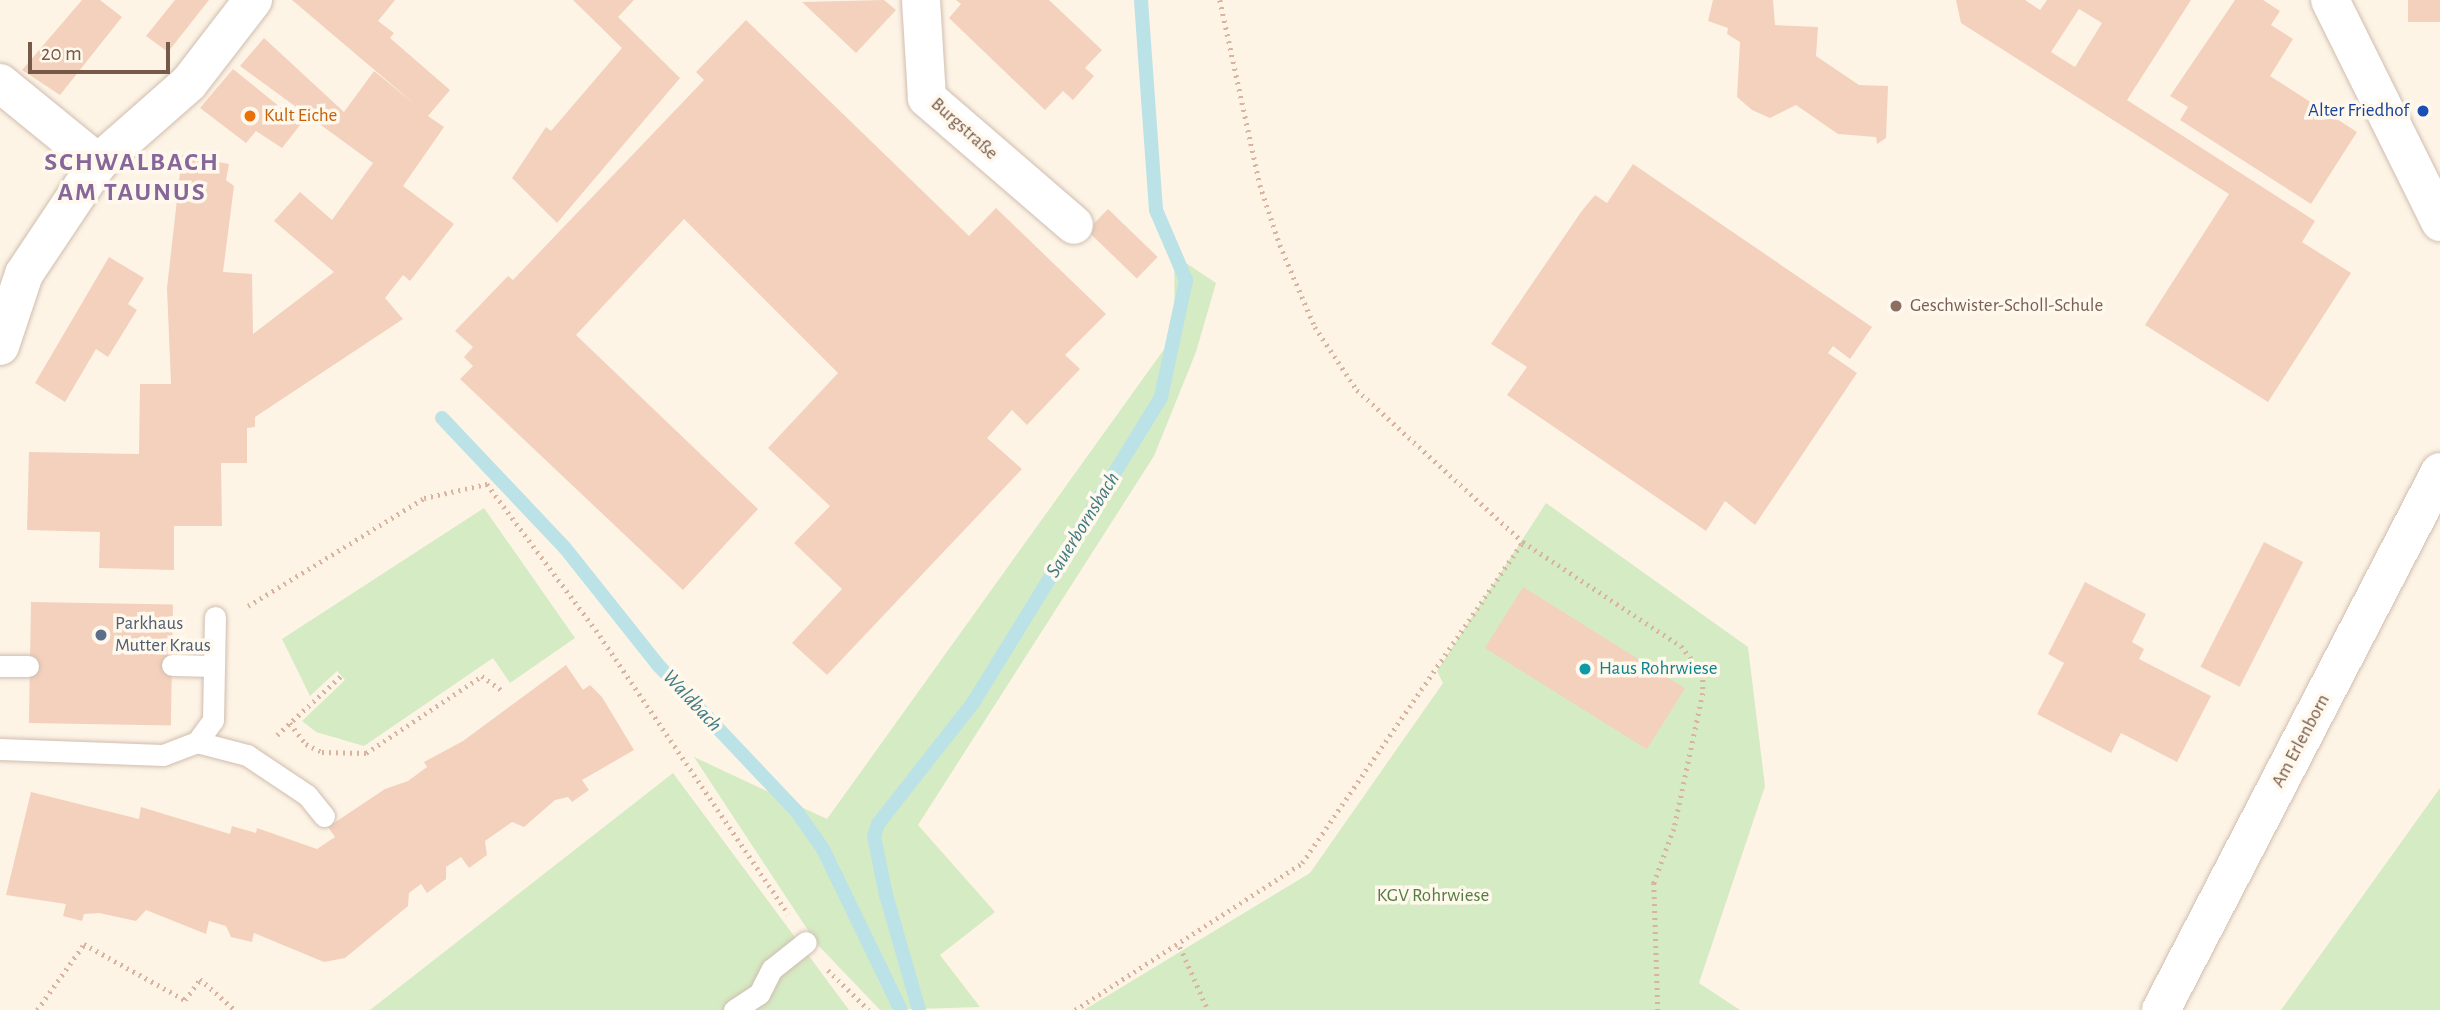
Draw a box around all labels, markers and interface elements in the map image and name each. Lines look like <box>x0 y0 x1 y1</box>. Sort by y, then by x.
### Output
scale bar <box>32 28 173 72</box>
text: 20 m <box>41 43 82 64</box>
street label: Burgstraße <box>926 93 1002 165</box>
place label: Alter Friedhof <box>2308 100 2409 122</box>
marker: Alter Friedhof <box>2415 103 2431 119</box>
place label: Kult Eiche <box>264 105 337 127</box>
marker: Kult Eiche <box>242 108 258 124</box>
district label: SCHWALBACH AM TAUNUS <box>45 147 219 208</box>
place label: Geschwister-Scholl-Schule <box>1910 295 2103 317</box>
marker: Geschwister-Scholl-Schule <box>1888 298 1904 314</box>
water label: Sauerbornsbach <box>1041 468 1125 582</box>
place label: Parkhaus Mutter Kraus <box>115 613 211 657</box>
marker: Parkhaus Mutter Kraus <box>93 627 109 643</box>
place label: Haus Rohrwiese <box>1599 658 1717 680</box>
marker: Haus Rohrwiese <box>1577 661 1593 677</box>
water label: Waldbach <box>657 665 727 737</box>
street label: Am Erlenborn <box>2267 690 2335 792</box>
park label: KGV Rohrwiese <box>1377 885 1489 907</box>

